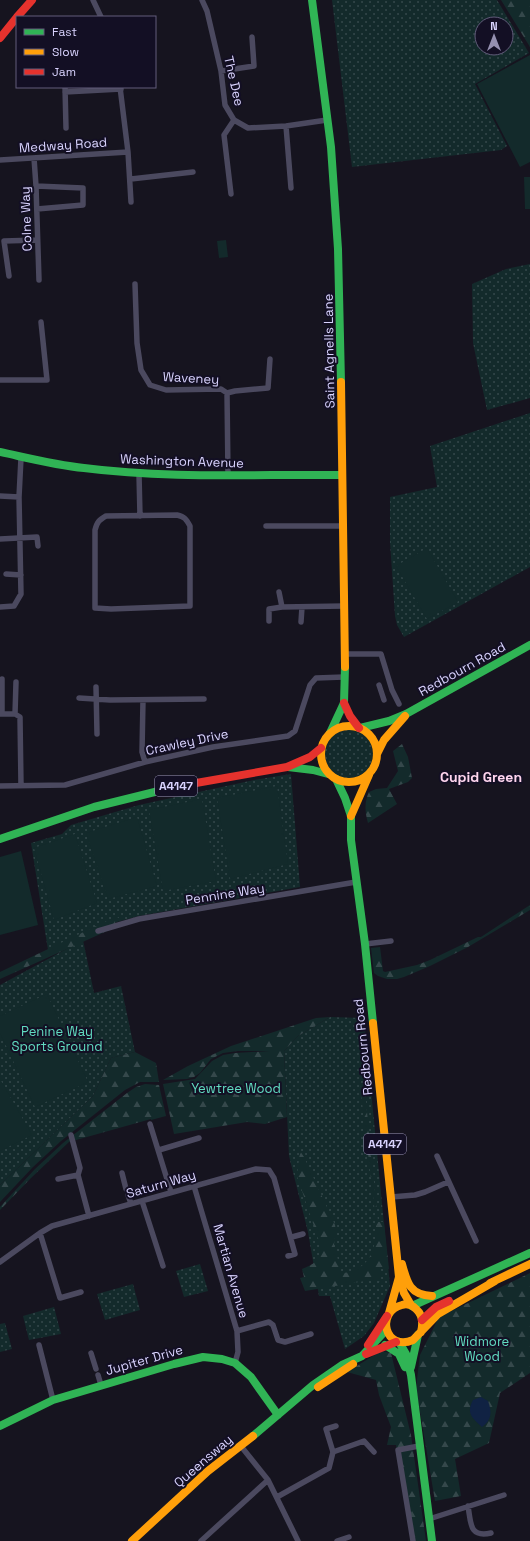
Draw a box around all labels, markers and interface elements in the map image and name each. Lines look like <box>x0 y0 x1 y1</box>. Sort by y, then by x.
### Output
legend <box>16 16 156 88</box>
north arrow <box>474 16 514 56</box>
text: N <box>490 19 498 33</box>
text: Fast <box>52 24 77 40</box>
text: Slow <box>52 44 79 60</box>
street label: The Dee <box>220 54 248 108</box>
text: Jam <box>52 64 76 80</box>
street label: Medway Road <box>18 133 108 157</box>
street label: Colne Way <box>16 186 36 252</box>
street label: Saint Agnells Lane <box>320 294 338 408</box>
street label: Waveney <box>162 368 220 388</box>
street label: Washington Avenue <box>120 450 244 472</box>
street label: Redbourn Road <box>416 638 508 700</box>
street label: Crawley Drive <box>144 725 230 759</box>
district label: Cupid Green <box>440 768 522 786</box>
road number: A4147 <box>155 776 197 796</box>
street label: Pennine Way <box>184 879 266 909</box>
street label: Redbourn Road <box>349 998 377 1096</box>
park label: Penine Way Sports Ground <box>11 1023 103 1055</box>
park label: Yewtree Wood <box>191 1080 281 1097</box>
road number: A4147 <box>364 1134 406 1154</box>
street label: Saturn Way <box>124 1166 198 1202</box>
street label: Martian Avenue <box>209 1222 253 1320</box>
park label: Widmore Wood <box>455 1333 509 1365</box>
street label: Jupiter Drive <box>103 1341 185 1379</box>
street label: Queensway <box>170 1431 236 1491</box>

